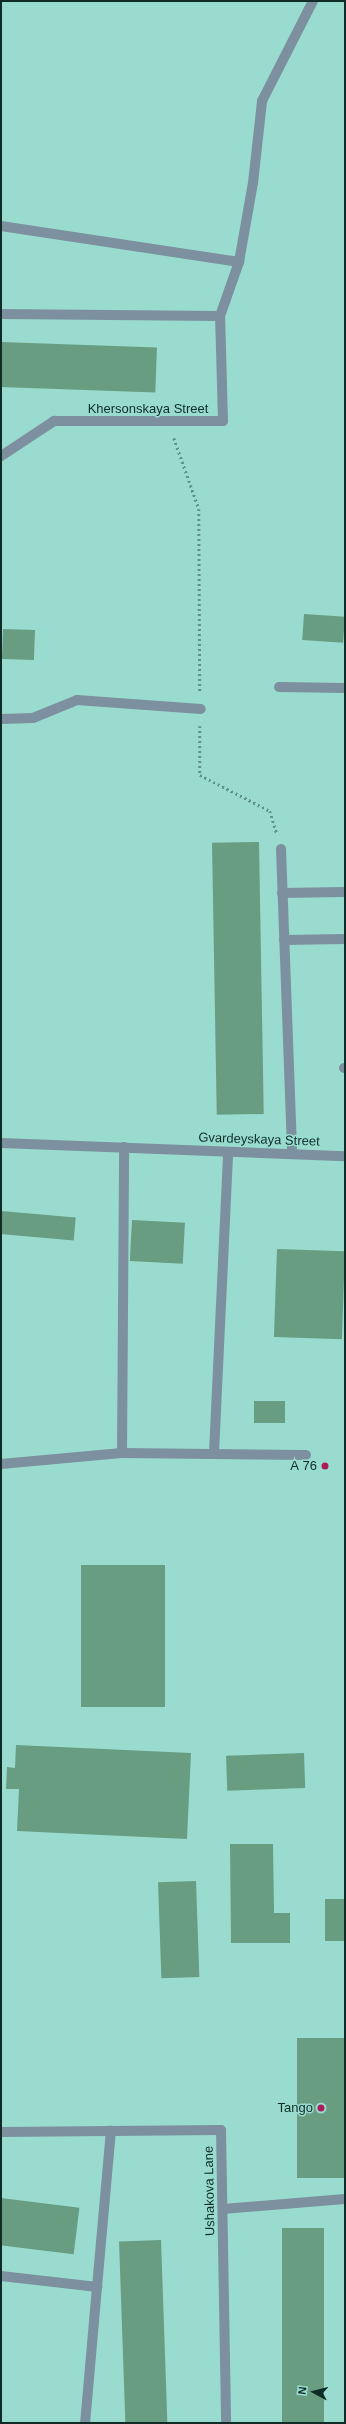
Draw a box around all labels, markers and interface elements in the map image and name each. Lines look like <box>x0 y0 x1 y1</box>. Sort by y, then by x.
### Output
street label: Khersonskaya Street <box>88 401 208 417</box>
street label: Gvardeyskaya Street <box>198 1130 320 1150</box>
place label: А 76 <box>290 1458 317 1474</box>
marker: А 76 <box>320 1461 330 1471</box>
place label: Tango <box>278 2100 313 2116</box>
marker: Tango <box>316 2103 326 2113</box>
street label: Ushakova Lane <box>201 2146 219 2236</box>
north arrow <box>294 2372 334 2412</box>
text: N <box>296 2386 309 2395</box>

